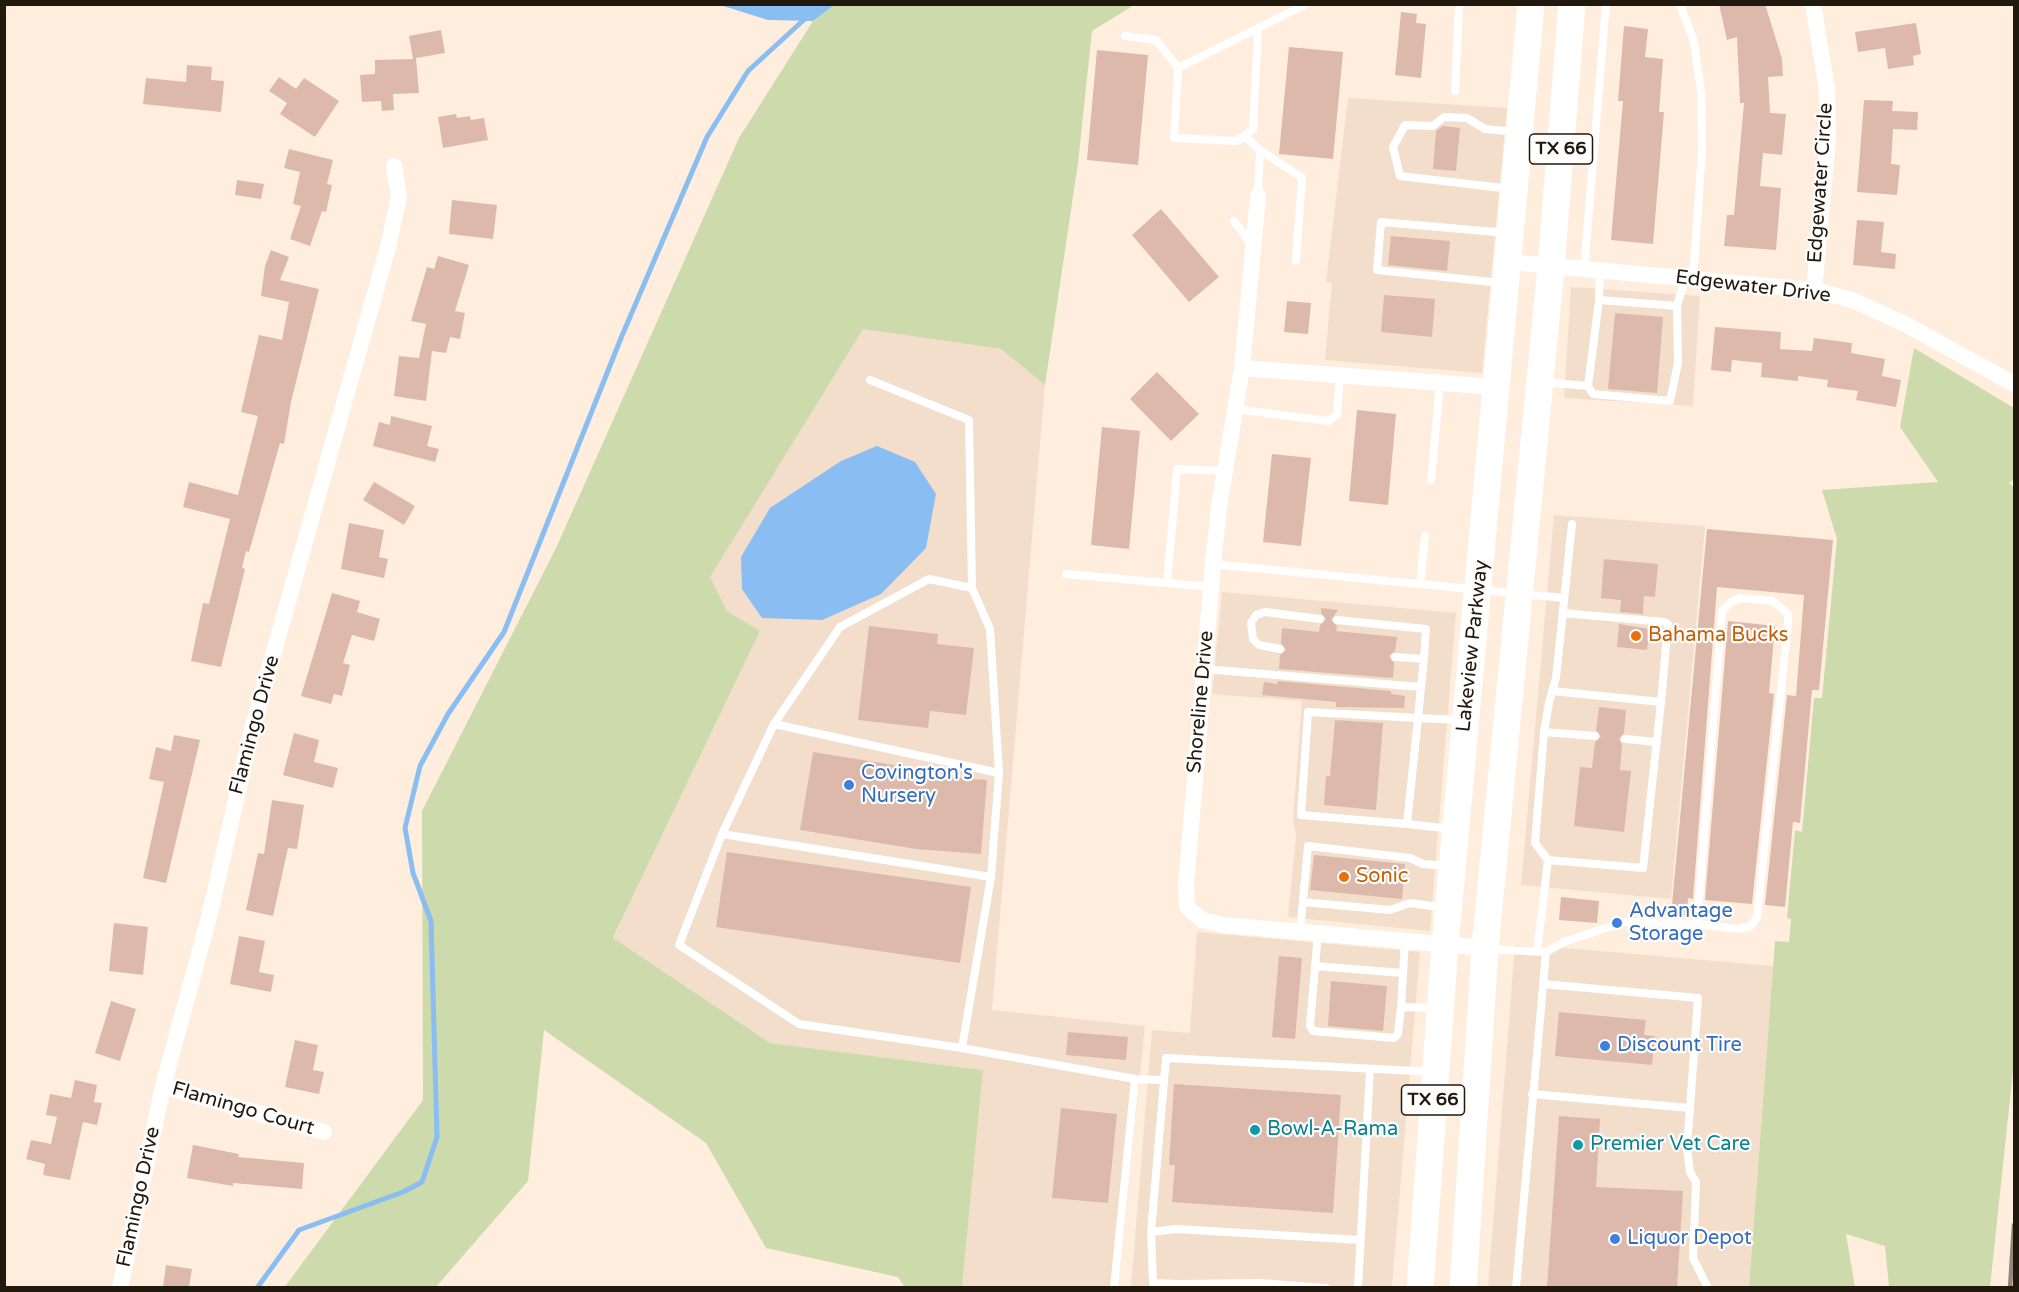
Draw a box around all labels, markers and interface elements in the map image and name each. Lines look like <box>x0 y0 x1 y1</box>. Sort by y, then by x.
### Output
street label: Edgewater Circle <box>1803 102 1839 264</box>
road number: TX 66 <box>1530 134 1592 164</box>
street label: Edgewater Drive <box>1674 266 1832 308</box>
street label: Lakeview Parkway <box>1452 559 1494 733</box>
place label: Bahama Bucks <box>1648 624 1788 648</box>
marker: Bahama Bucks <box>1629 629 1643 643</box>
street label: Shoreline Drive <box>1183 630 1219 774</box>
street label: Flamingo Drive <box>225 653 285 797</box>
place label: Covington's Nursery <box>861 762 973 809</box>
marker: Covington's Nursery <box>842 778 856 792</box>
place label: Sonic <box>1356 865 1408 889</box>
marker: Sonic <box>1337 870 1351 884</box>
place label: Advantage Storage <box>1629 900 1733 947</box>
marker: Advantage Storage <box>1610 916 1624 930</box>
place label: Discount Tire <box>1617 1034 1742 1058</box>
marker: Discount Tire <box>1598 1039 1612 1053</box>
street label: Flamingo Court <box>169 1077 317 1141</box>
road number: TX 66 <box>1402 1085 1464 1115</box>
place label: Bowl-A-Rama <box>1267 1118 1398 1142</box>
marker: Bowl-A-Rama <box>1248 1123 1262 1137</box>
street label: Flamingo Drive <box>112 1125 166 1269</box>
place label: Premier Vet Care <box>1590 1133 1750 1157</box>
marker: Premier Vet Care <box>1571 1138 1585 1152</box>
place label: Liquor Depot <box>1627 1227 1752 1251</box>
marker: Liquor Depot <box>1608 1232 1622 1246</box>

